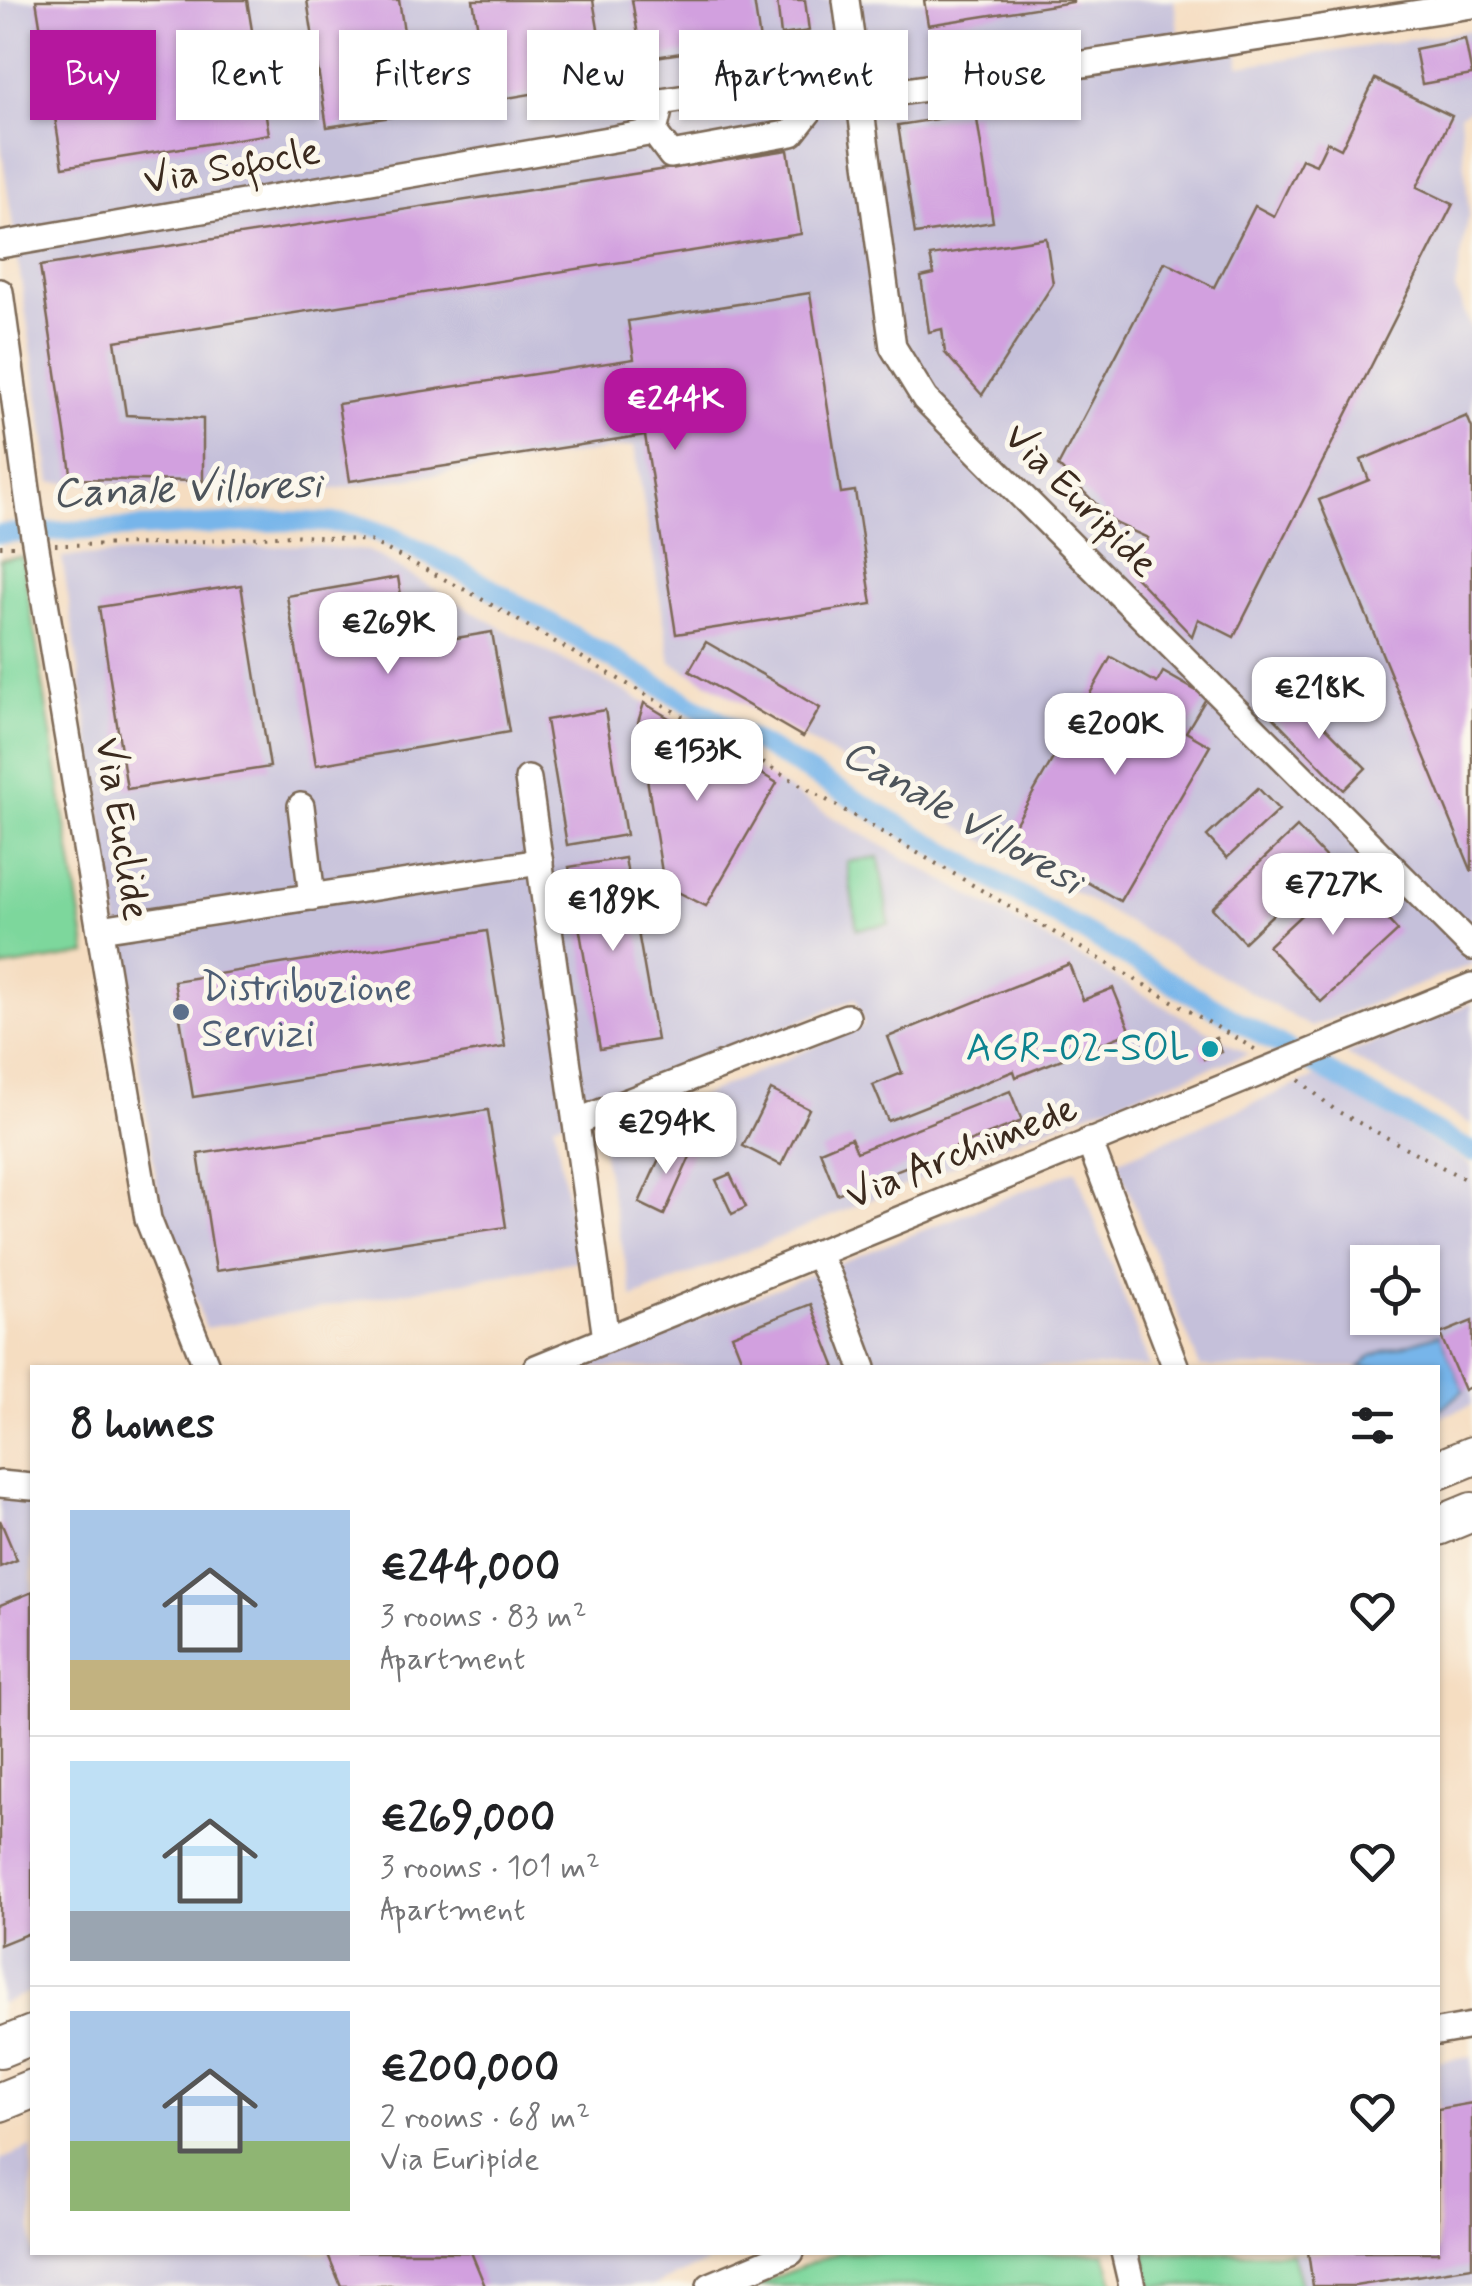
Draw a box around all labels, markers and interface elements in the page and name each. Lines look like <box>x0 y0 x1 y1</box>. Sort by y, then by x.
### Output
chip: Buy <box>30 30 156 120</box>
chip: Rent <box>176 30 319 120</box>
chip: Filters <box>339 30 507 120</box>
chip: New <box>527 30 659 120</box>
chip: Apartment <box>679 30 908 120</box>
chip: House <box>928 30 1081 120</box>
street label: Via Sofocle <box>140 126 325 211</box>
pin: €244K <box>605 368 745 453</box>
text: €244K <box>626 379 724 421</box>
street label: Via Euripide <box>991 412 1169 590</box>
water label: Canale Villoresi <box>51 458 326 522</box>
pin: €269K <box>318 592 458 677</box>
text: €269K <box>341 603 435 645</box>
pin: €218K <box>1249 657 1389 742</box>
text: €218K <box>1274 668 1364 710</box>
pin: €200K <box>1045 693 1185 778</box>
text: €200K <box>1067 704 1163 746</box>
pin: €153K <box>627 719 767 804</box>
water label: Canale Villoresi <box>832 727 1095 911</box>
text: €153K <box>653 730 741 772</box>
street label: Via Euclide <box>81 733 161 925</box>
pin: €727K <box>1263 853 1403 938</box>
text: €727K <box>1284 864 1382 906</box>
pin: €189K <box>543 869 683 954</box>
text: €189K <box>567 880 659 922</box>
place label: Distribuzione Servizi <box>201 963 412 1061</box>
marker: Distribuzione Servizi <box>170 1001 192 1023</box>
place label: AGR-02-SOL <box>966 1023 1190 1075</box>
marker: AGR-02-SOL <box>1199 1038 1221 1060</box>
street label: Via Archimede <box>839 1083 1085 1223</box>
pin: €294K <box>596 1092 736 1177</box>
text: €294K <box>617 1103 715 1145</box>
map controls <box>1350 1245 1440 1335</box>
button: locate <box>1350 1245 1440 1335</box>
text: 8 homes <box>70 1398 215 1453</box>
icon: filters <box>1345 1398 1400 1453</box>
text: €244,000 <box>380 1541 560 1596</box>
icon: home <box>150 1550 270 1670</box>
icon: heart <box>1345 1583 1400 1638</box>
text: 3 rooms · 83 m² <box>380 1596 587 1638</box>
text: Apartment <box>380 1638 525 1680</box>
text: €269,000 <box>380 1792 555 1847</box>
icon: home <box>150 1801 270 1921</box>
icon: heart <box>1345 1834 1400 1889</box>
text: 3 rooms · 101 m² <box>380 1847 600 1889</box>
text: Apartment <box>380 1889 525 1931</box>
text: €200,000 <box>380 2042 559 2097</box>
icon: home <box>150 2051 270 2171</box>
icon: heart <box>1345 2084 1400 2139</box>
text: 2 rooms · 68 m² <box>380 2097 590 2139</box>
text: Via Euripide <box>380 2139 540 2181</box>

